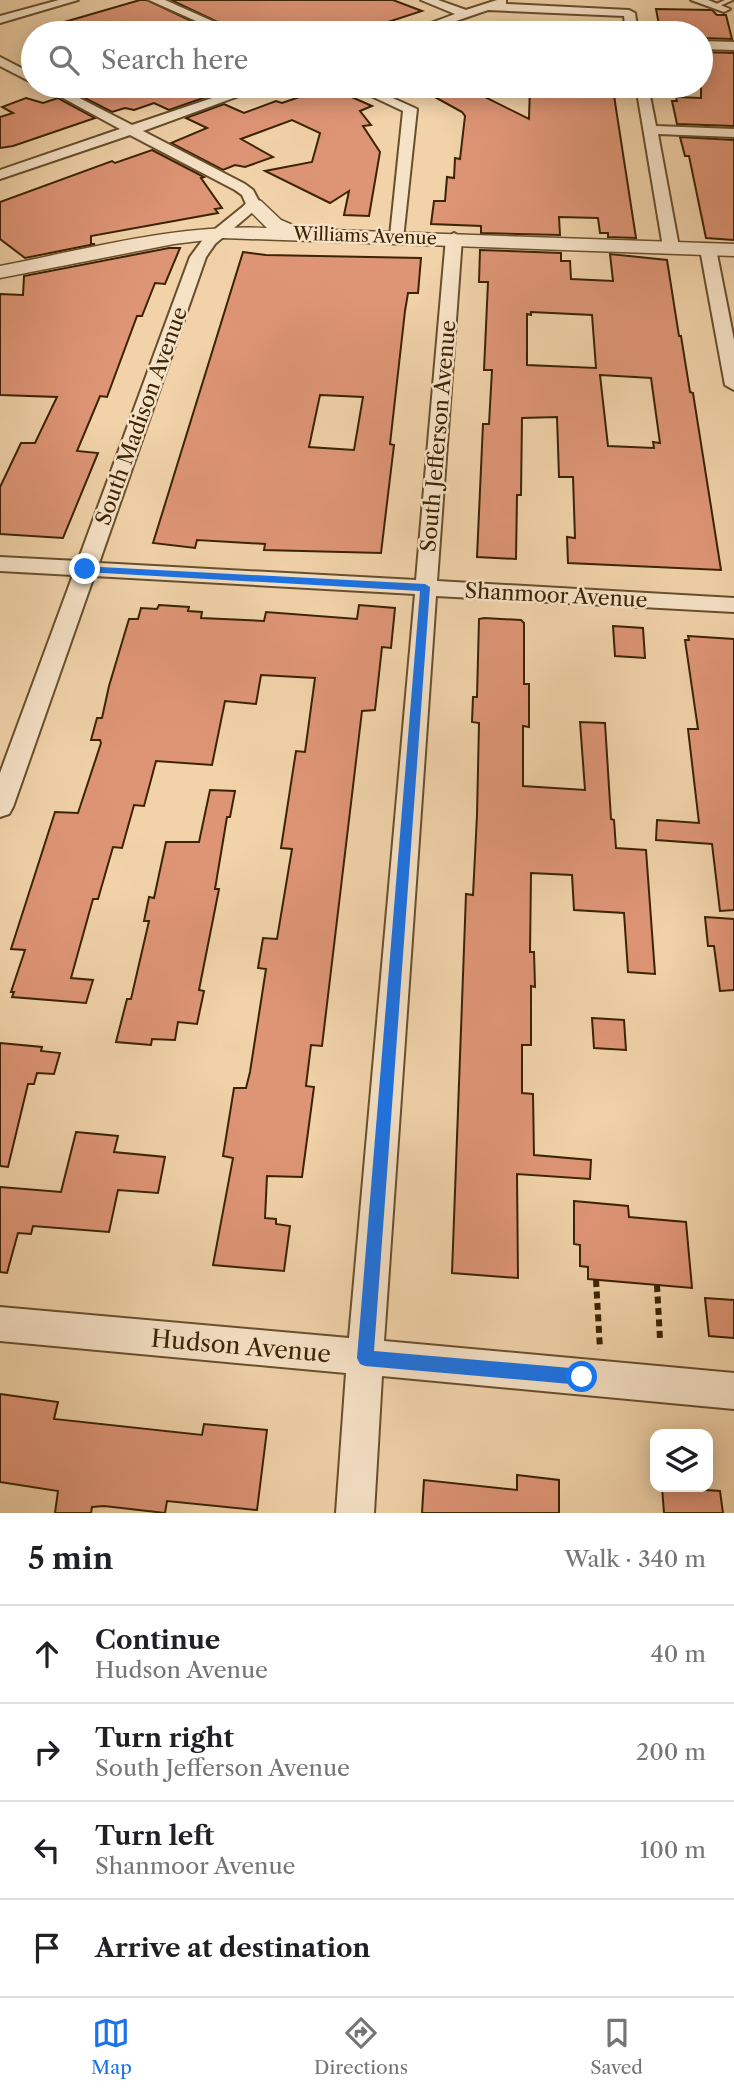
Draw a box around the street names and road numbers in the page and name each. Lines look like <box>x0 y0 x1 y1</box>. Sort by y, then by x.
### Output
street label: Williams Avenue <box>292 222 437 249</box>
street label: South Madison Avenue <box>90 303 192 529</box>
street label: South Jefferson Avenue <box>415 319 461 553</box>
street label: Shanmoor Avenue <box>464 578 648 612</box>
street label: Hudson Avenue <box>150 1324 332 1368</box>

